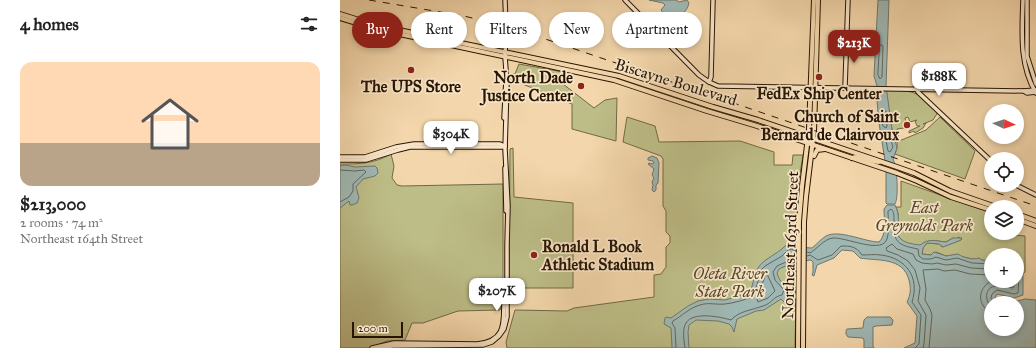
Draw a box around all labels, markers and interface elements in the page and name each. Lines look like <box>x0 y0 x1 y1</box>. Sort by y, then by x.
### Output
chip: Buy <box>352 12 403 48</box>
chip: Rent <box>411 12 467 48</box>
chip: Filters <box>475 12 541 48</box>
chip: New <box>549 12 604 48</box>
chip: Apartment <box>612 12 702 48</box>
icon: filters <box>298 13 320 35</box>
text: 4 homes <box>20 14 79 35</box>
pin: $213K <box>826 30 882 64</box>
text: $213K <box>837 35 871 51</box>
street label: Biscayne Boulevard <box>613 54 739 110</box>
pin: $188K <box>911 63 967 97</box>
marker: The UPS Store <box>406 65 416 75</box>
place label: North Dade Justice Center <box>479 68 574 106</box>
text: $188K <box>921 68 957 84</box>
marker: FedEx Ship Center <box>814 72 824 82</box>
place label: The UPS Store <box>360 77 461 96</box>
marker: North Dade Justice Center <box>576 81 586 91</box>
place label: FedEx Ship Center <box>756 84 883 104</box>
icon: home <box>134 88 206 160</box>
north arrow <box>984 104 1024 144</box>
map controls <box>984 104 1024 336</box>
place label: Church of Saint Bernard de Clairvoux <box>761 107 900 144</box>
marker: Church of Saint Bernard de Clairvoux <box>902 120 912 130</box>
pin: $304K <box>423 121 479 155</box>
text: $304K <box>432 126 470 142</box>
button: locate <box>984 152 1024 192</box>
street label: Northeast 163rd Street <box>778 170 802 319</box>
text: $213,000 <box>20 194 86 215</box>
park label: East Greynolds Park <box>875 198 973 235</box>
button: layers <box>984 200 1024 240</box>
text: 2 rooms · 74 m² <box>20 215 103 231</box>
text: Northeast 164th Street <box>20 231 143 247</box>
place label: Ronald L Book Athletic Stadium <box>541 237 655 274</box>
button: + <box>984 248 1024 288</box>
marker: Ronald L Book Athletic Stadium <box>529 250 539 260</box>
park label: Oleta River State Park <box>693 264 768 301</box>
pin: $207K <box>469 278 525 312</box>
text: $207K <box>478 283 516 299</box>
button: − <box>984 296 1024 336</box>
scale bar <box>352 320 403 339</box>
text: 200 m <box>358 322 388 335</box>

